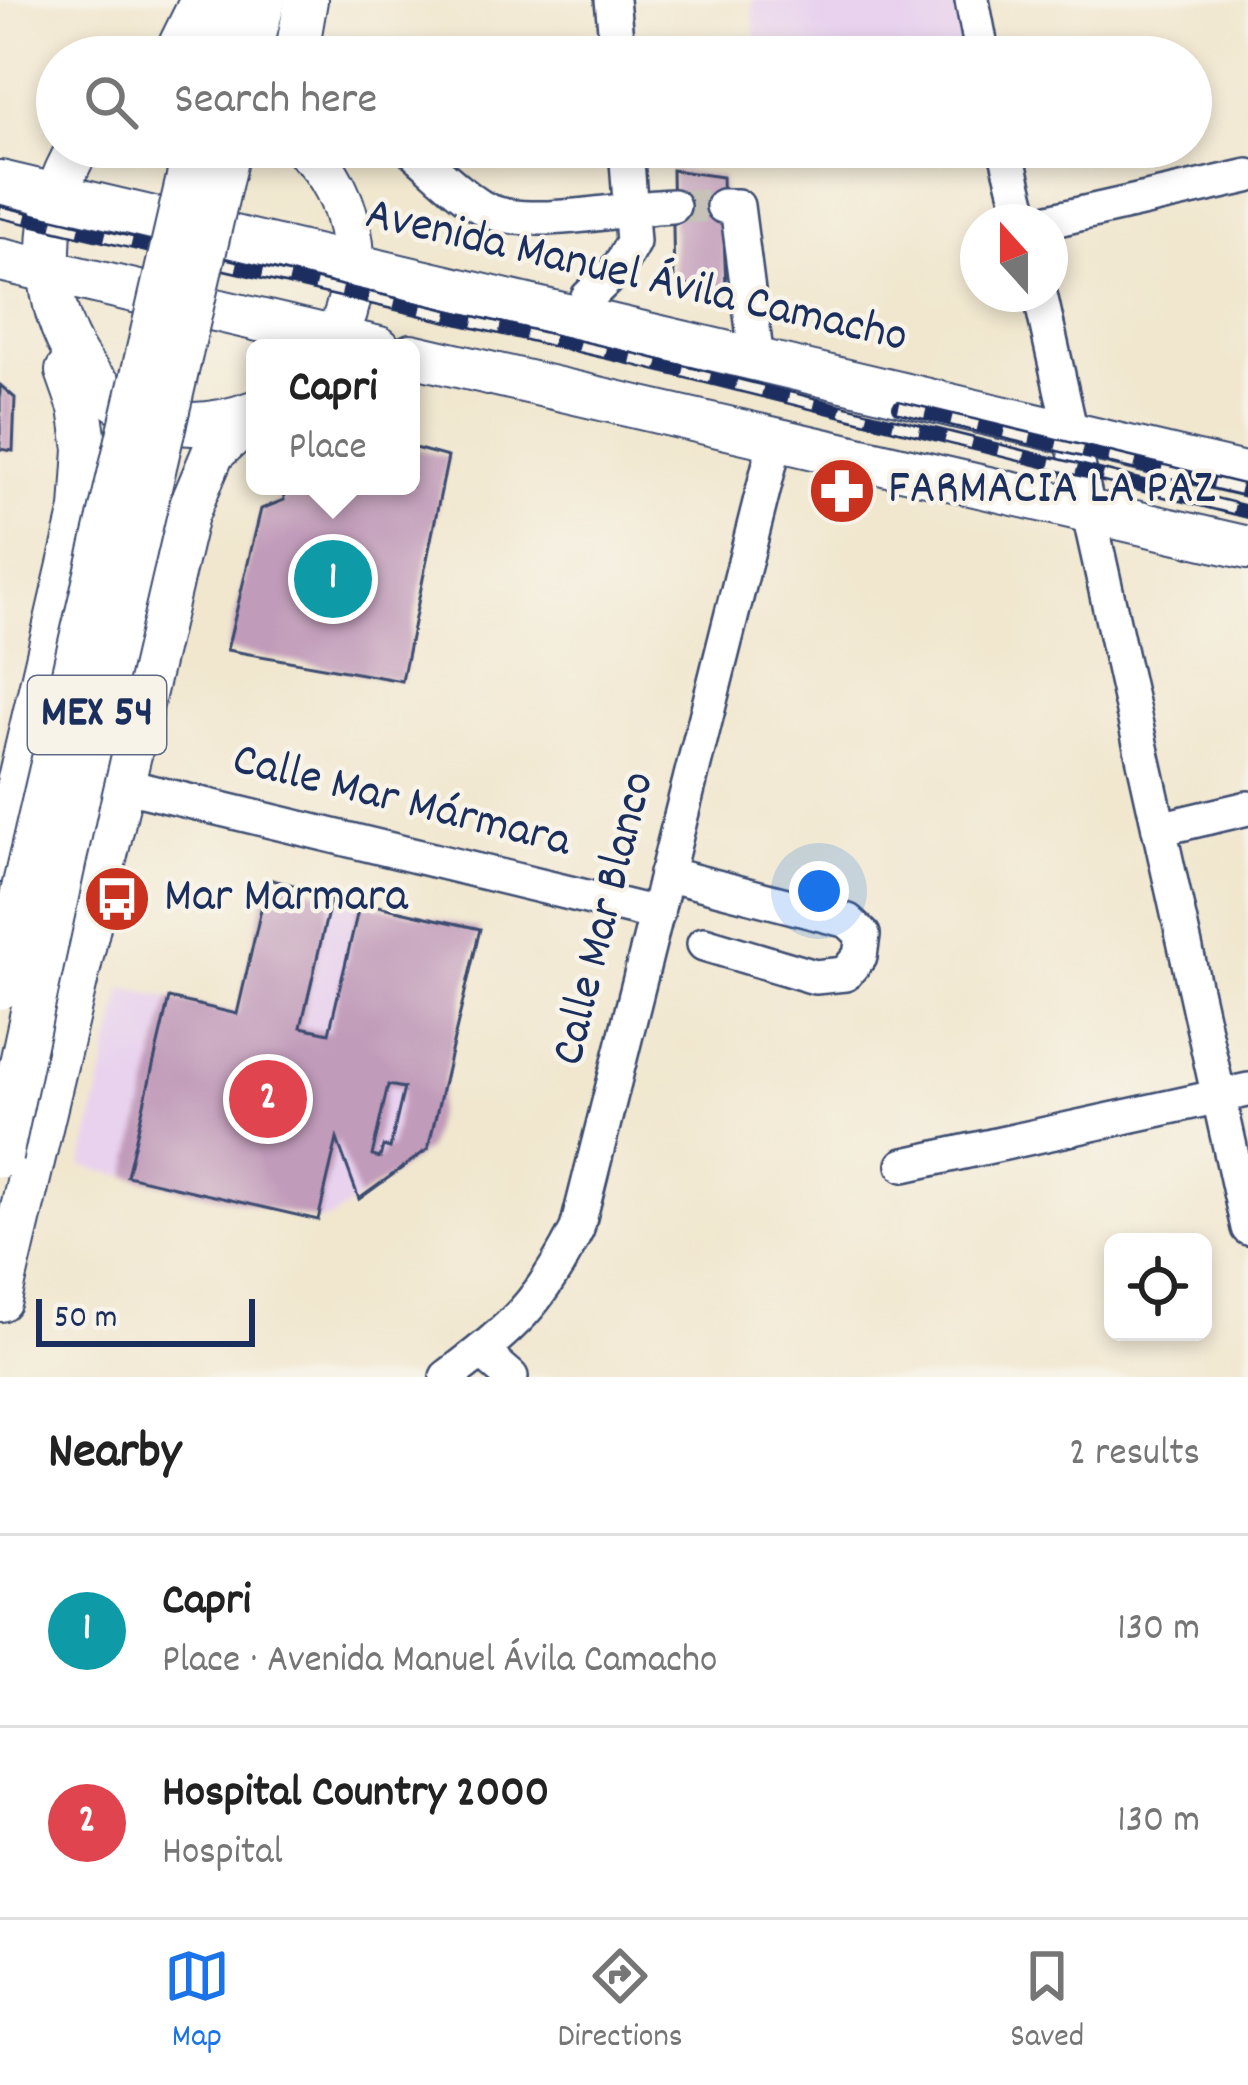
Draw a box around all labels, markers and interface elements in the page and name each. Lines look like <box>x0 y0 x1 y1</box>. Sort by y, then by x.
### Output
search box <box>36 36 1212 168</box>
icon: search <box>78 69 144 135</box>
text: Search here <box>174 70 377 134</box>
street label: Avenida Manuel Ávila Camacho <box>358 182 914 374</box>
north arrow <box>960 204 1068 312</box>
popup <box>246 339 420 495</box>
text: Capri <box>288 358 378 422</box>
text: Place <box>288 422 367 477</box>
pharmacy icon: FARMACIA LA PAZ <box>807 456 877 526</box>
place label: FARMACIA LA PAZ <box>888 457 1215 526</box>
pin: 1 <box>294 534 372 624</box>
road number: MEX 54 <box>28 676 166 754</box>
street label: Calle Mar Mármara <box>225 728 579 879</box>
street label: Calle Mar Blanco <box>536 765 676 1073</box>
your location <box>789 861 849 921</box>
bus stop icon: Mar Marmara <box>82 864 152 934</box>
place label: Mar Marmara <box>164 865 409 934</box>
pin: 2 <box>229 1054 307 1144</box>
map controls <box>1104 1233 1212 1341</box>
button: locate <box>1104 1233 1212 1341</box>
scale bar <box>36 1293 255 1346</box>
text: 50 m <box>54 1296 118 1343</box>
text: Nearby <box>48 1419 181 1491</box>
text: 2 results <box>1069 1428 1200 1483</box>
text: Capri <box>162 1571 251 1635</box>
text: 1 <box>83 1603 91 1658</box>
text: 130 m <box>1117 1603 1200 1658</box>
text: Place · Avenida Manuel Ávila Camacho <box>162 1635 717 1690</box>
text: Hospital Country 2000 <box>162 1763 549 1827</box>
text: 2 <box>78 1795 96 1850</box>
text: 130 m <box>1117 1795 1200 1850</box>
text: Hospital <box>162 1827 283 1882</box>
tab: Map <box>164 1943 230 2062</box>
tab: Directions <box>558 1943 683 2062</box>
tab: Saved <box>1010 1943 1084 2062</box>

